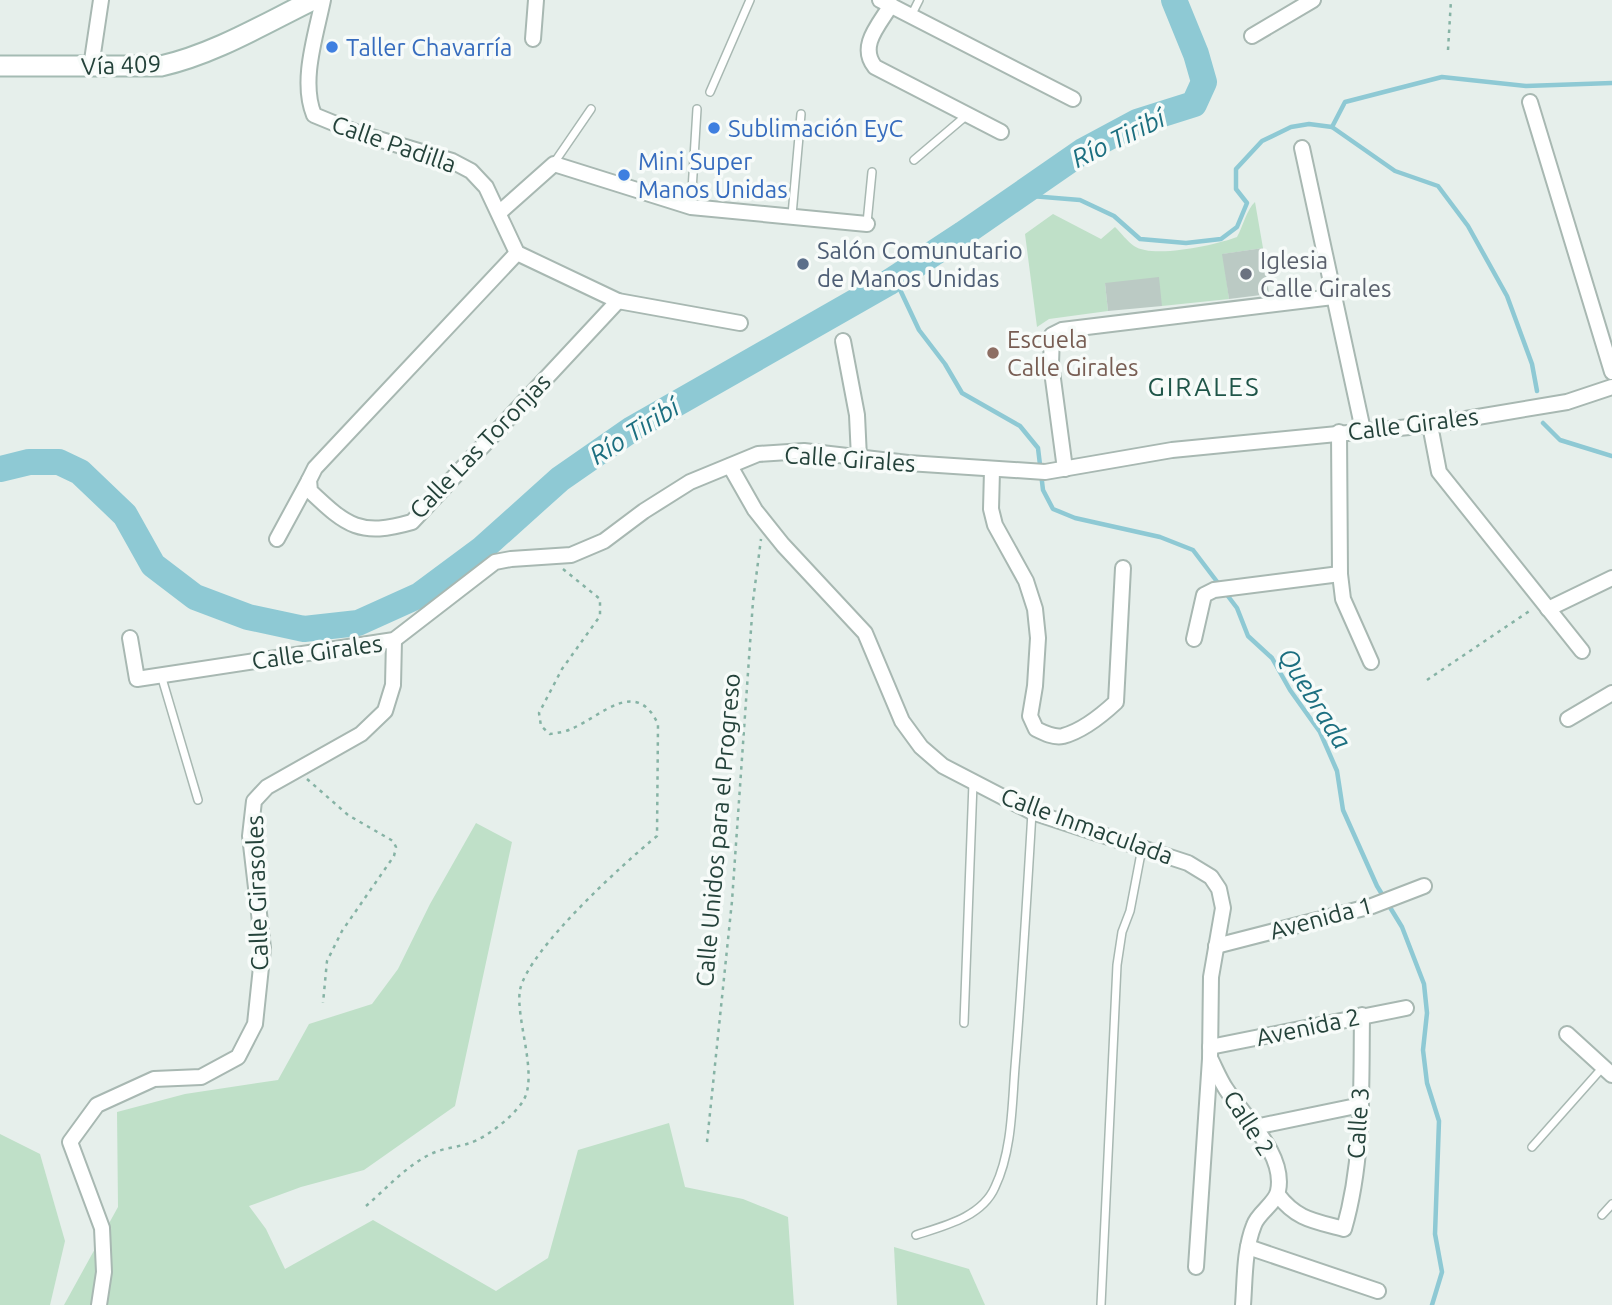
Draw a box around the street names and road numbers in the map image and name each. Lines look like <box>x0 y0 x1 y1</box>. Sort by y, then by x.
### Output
street label: Vía 409 <box>80 50 162 80</box>
street label: Calle Padilla <box>328 110 460 178</box>
street label: Calle Las Toronjas <box>404 368 556 524</box>
street label: Calle Girales <box>1346 403 1480 445</box>
street label: Calle Girales <box>783 441 917 477</box>
street label: Calle Girales <box>250 629 384 675</box>
street label: Calle Unidos para el Progreso <box>691 672 745 988</box>
street label: Calle Inmaculada <box>997 782 1177 870</box>
street label: Calle Girasoles <box>241 815 273 971</box>
street label: Avenida 1 <box>1267 891 1375 945</box>
street label: Avenida 2 <box>1254 1003 1362 1051</box>
street label: Calle 2 <box>1218 1085 1280 1161</box>
street label: Calle 3 <box>1342 1086 1374 1160</box>

